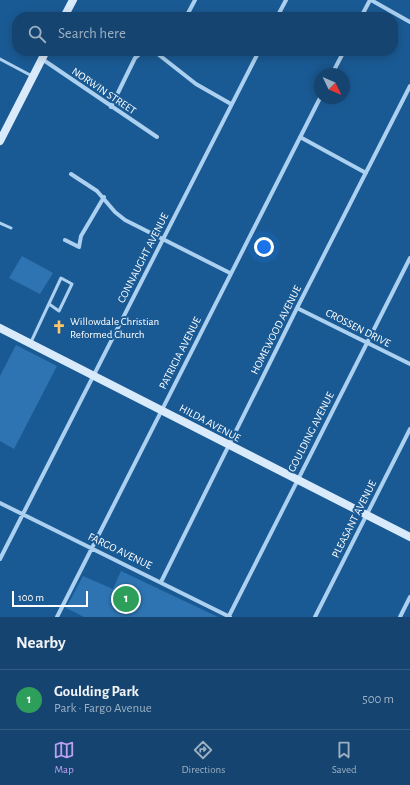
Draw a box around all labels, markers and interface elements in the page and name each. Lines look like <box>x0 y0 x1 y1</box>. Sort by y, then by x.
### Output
search box <box>12 12 398 56</box>
icon: search <box>26 23 48 45</box>
text: Search here <box>58 26 126 41</box>
street label: NORWIN STREET <box>70 66 139 117</box>
north arrow <box>314 68 350 104</box>
street label: CONNAUGHT AVENUE <box>116 211 171 305</box>
your location <box>254 237 274 257</box>
street label: HOMEWOOD AVENUE <box>249 283 303 376</box>
street label: CROSSEN DRIVE <box>324 307 393 349</box>
street label: PATRICIA AVENUE <box>157 315 203 391</box>
place label: Willowdale Christian Reformed Church <box>70 316 159 340</box>
church icon: Willowdale Christian Reformed Church <box>51 319 67 335</box>
street label: GOULDING AVENUE <box>286 390 336 474</box>
street label: HILDA AVENUE <box>178 402 243 444</box>
street label: PLEASANT AVENUE <box>330 478 379 560</box>
street label: FARGO AVENUE <box>86 531 154 571</box>
pin: 1 <box>113 584 139 614</box>
scale bar <box>12 589 88 608</box>
text: 100 m <box>18 592 44 603</box>
text: Nearby <box>16 634 66 651</box>
text: Goulding Park <box>54 684 139 699</box>
text: 1 <box>27 693 31 706</box>
text: 500 m <box>362 693 394 706</box>
text: Park · Fargo Avenue <box>54 702 152 715</box>
tab: Map <box>53 739 75 776</box>
tab: Directions <box>181 739 225 776</box>
tab: Saved <box>332 739 357 776</box>

